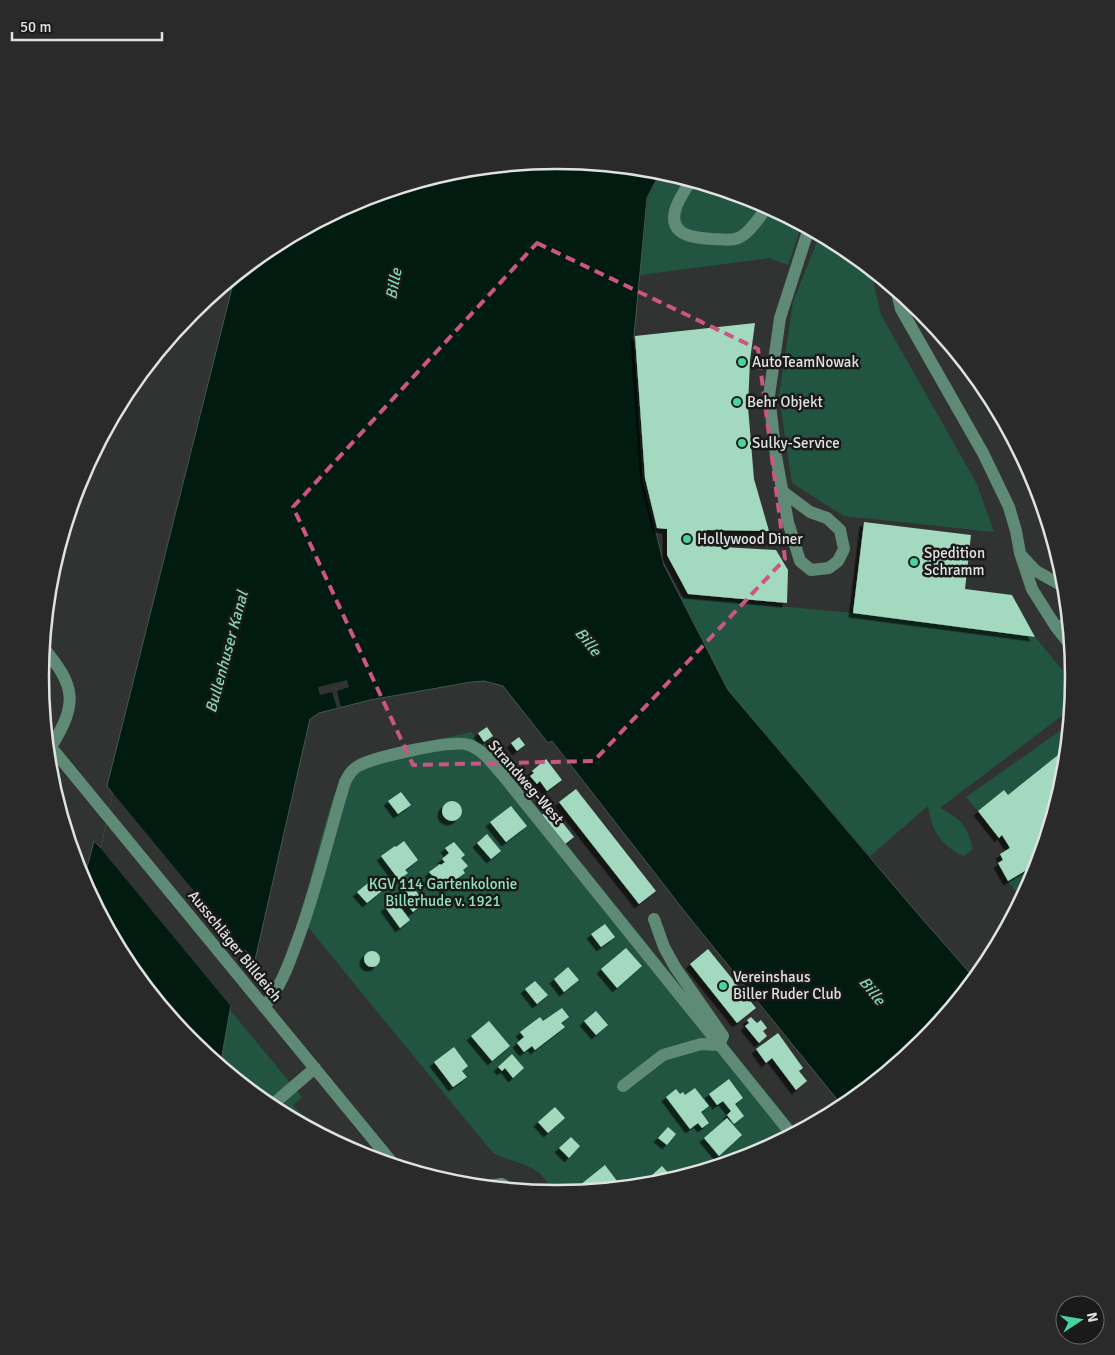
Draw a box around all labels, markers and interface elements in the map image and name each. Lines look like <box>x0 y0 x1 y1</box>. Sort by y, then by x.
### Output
scale bar <box>12 10 162 42</box>
text: 50 m <box>20 18 51 36</box>
water label: Bille <box>381 266 407 301</box>
place label: AutoTeamNowak <box>752 353 859 371</box>
marker: AutoTeamNowak <box>736 356 748 368</box>
place label: Behr Objekt <box>747 393 823 411</box>
marker: Behr Objekt <box>731 396 743 408</box>
place label: Sulky-Service <box>752 434 840 452</box>
marker: Sulky-Service <box>736 437 748 449</box>
place label: Hollywood Diner <box>697 530 803 548</box>
marker: Hollywood Diner <box>681 533 693 545</box>
place label: Spedition Schramm <box>924 544 985 579</box>
marker: Spedition Schramm <box>908 556 920 568</box>
water label: Bullenhuser Kanal <box>201 588 253 715</box>
water label: Bille <box>570 624 606 661</box>
street label: Strandweg-West <box>485 736 567 828</box>
park label: KGV 114 Gartenkolonie Billerhude v. 1921 <box>369 875 517 910</box>
street label: Ausschläger Billdeich <box>184 887 286 1005</box>
place label: Vereinshaus Biller Ruder Club <box>733 968 842 1003</box>
water label: Bille <box>854 973 890 1010</box>
marker: Vereinshaus Biller Ruder Club <box>717 980 729 992</box>
north arrow <box>1055 1295 1105 1345</box>
text: N <box>1083 1311 1102 1324</box>

